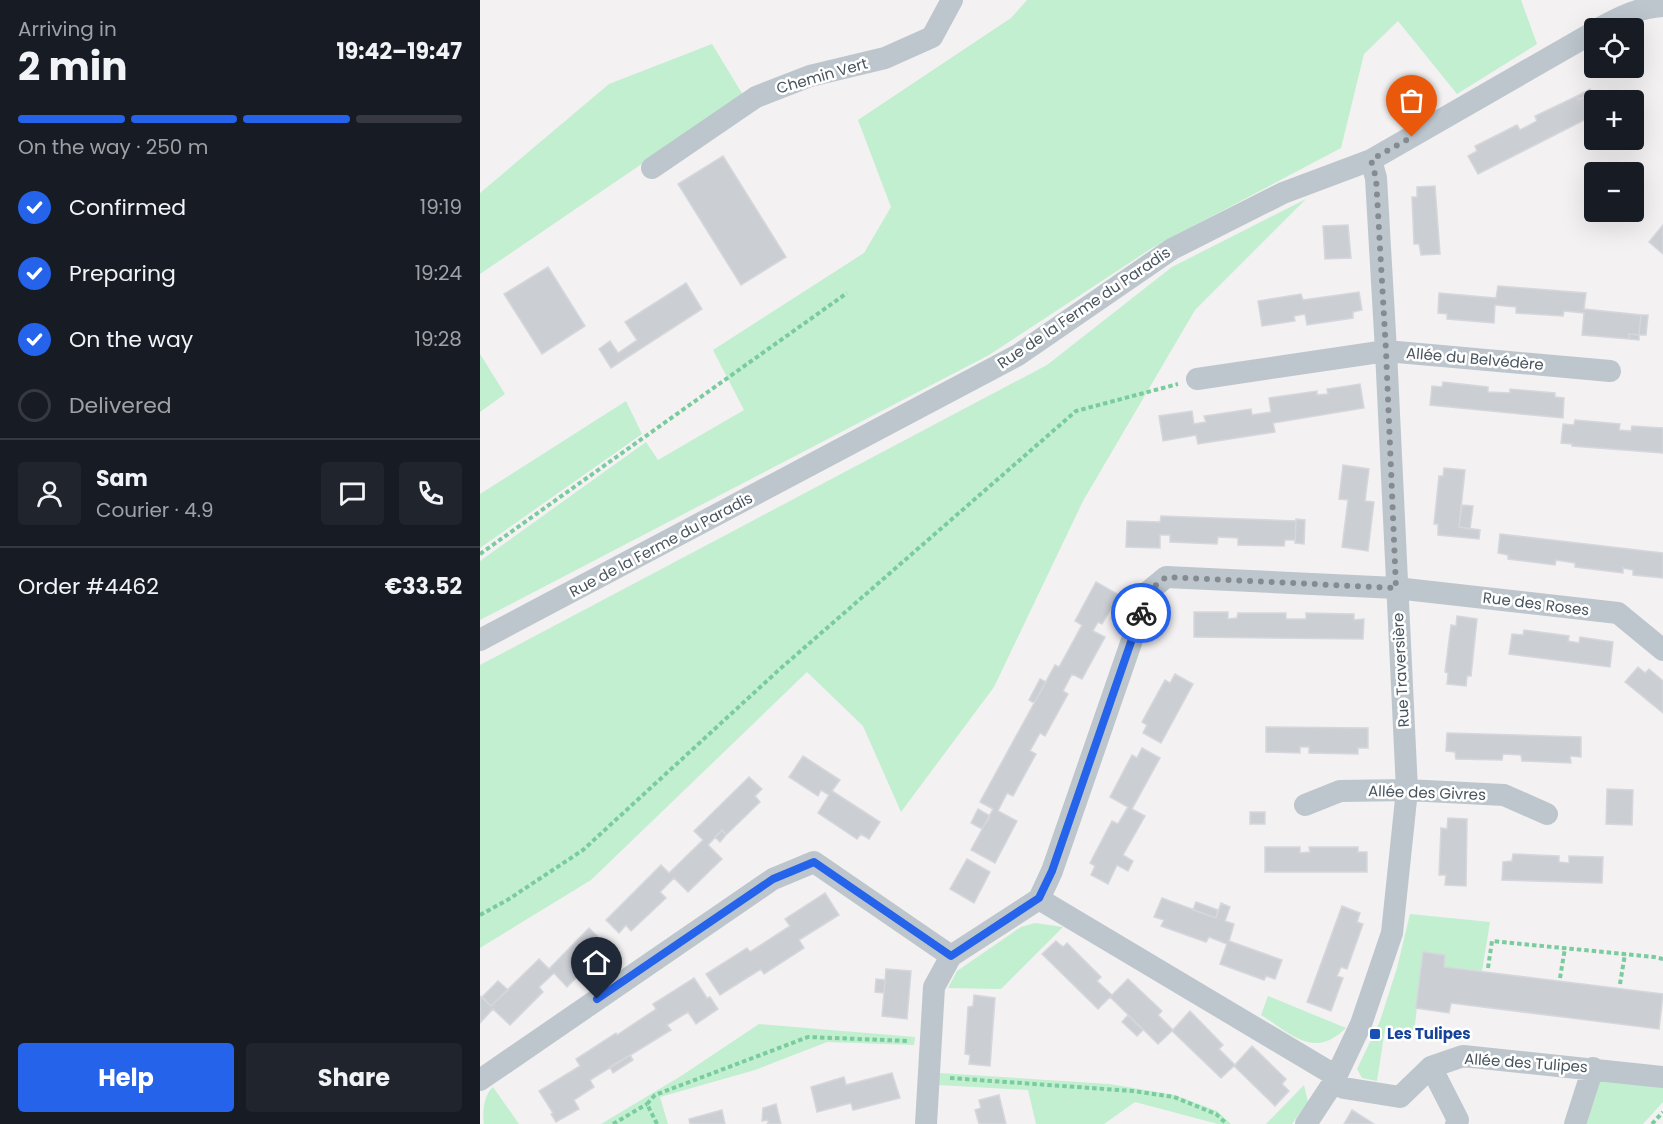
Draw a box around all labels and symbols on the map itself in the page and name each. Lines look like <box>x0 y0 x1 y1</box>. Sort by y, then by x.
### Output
street label: Chemin Vert <box>774 53 870 99</box>
pin <box>1386 75 1437 137</box>
street label: Rue de la Ferme du Paradis <box>993 242 1174 373</box>
street label: Allée du Belvédère <box>1405 342 1545 375</box>
street label: Rue de la Ferme du Paradis <box>566 487 756 602</box>
courier <box>1111 583 1171 643</box>
street label: Rue des Roses <box>1482 587 1591 620</box>
street label: Rue Traversière <box>1387 612 1414 728</box>
street label: Allée des Givres <box>1368 780 1486 805</box>
pin <box>571 937 622 999</box>
place label: Les Tulipes <box>1387 1023 1471 1044</box>
marker: Les Tulipes <box>1368 1027 1382 1041</box>
street label: Allée des Tulipes <box>1464 1048 1589 1077</box>

